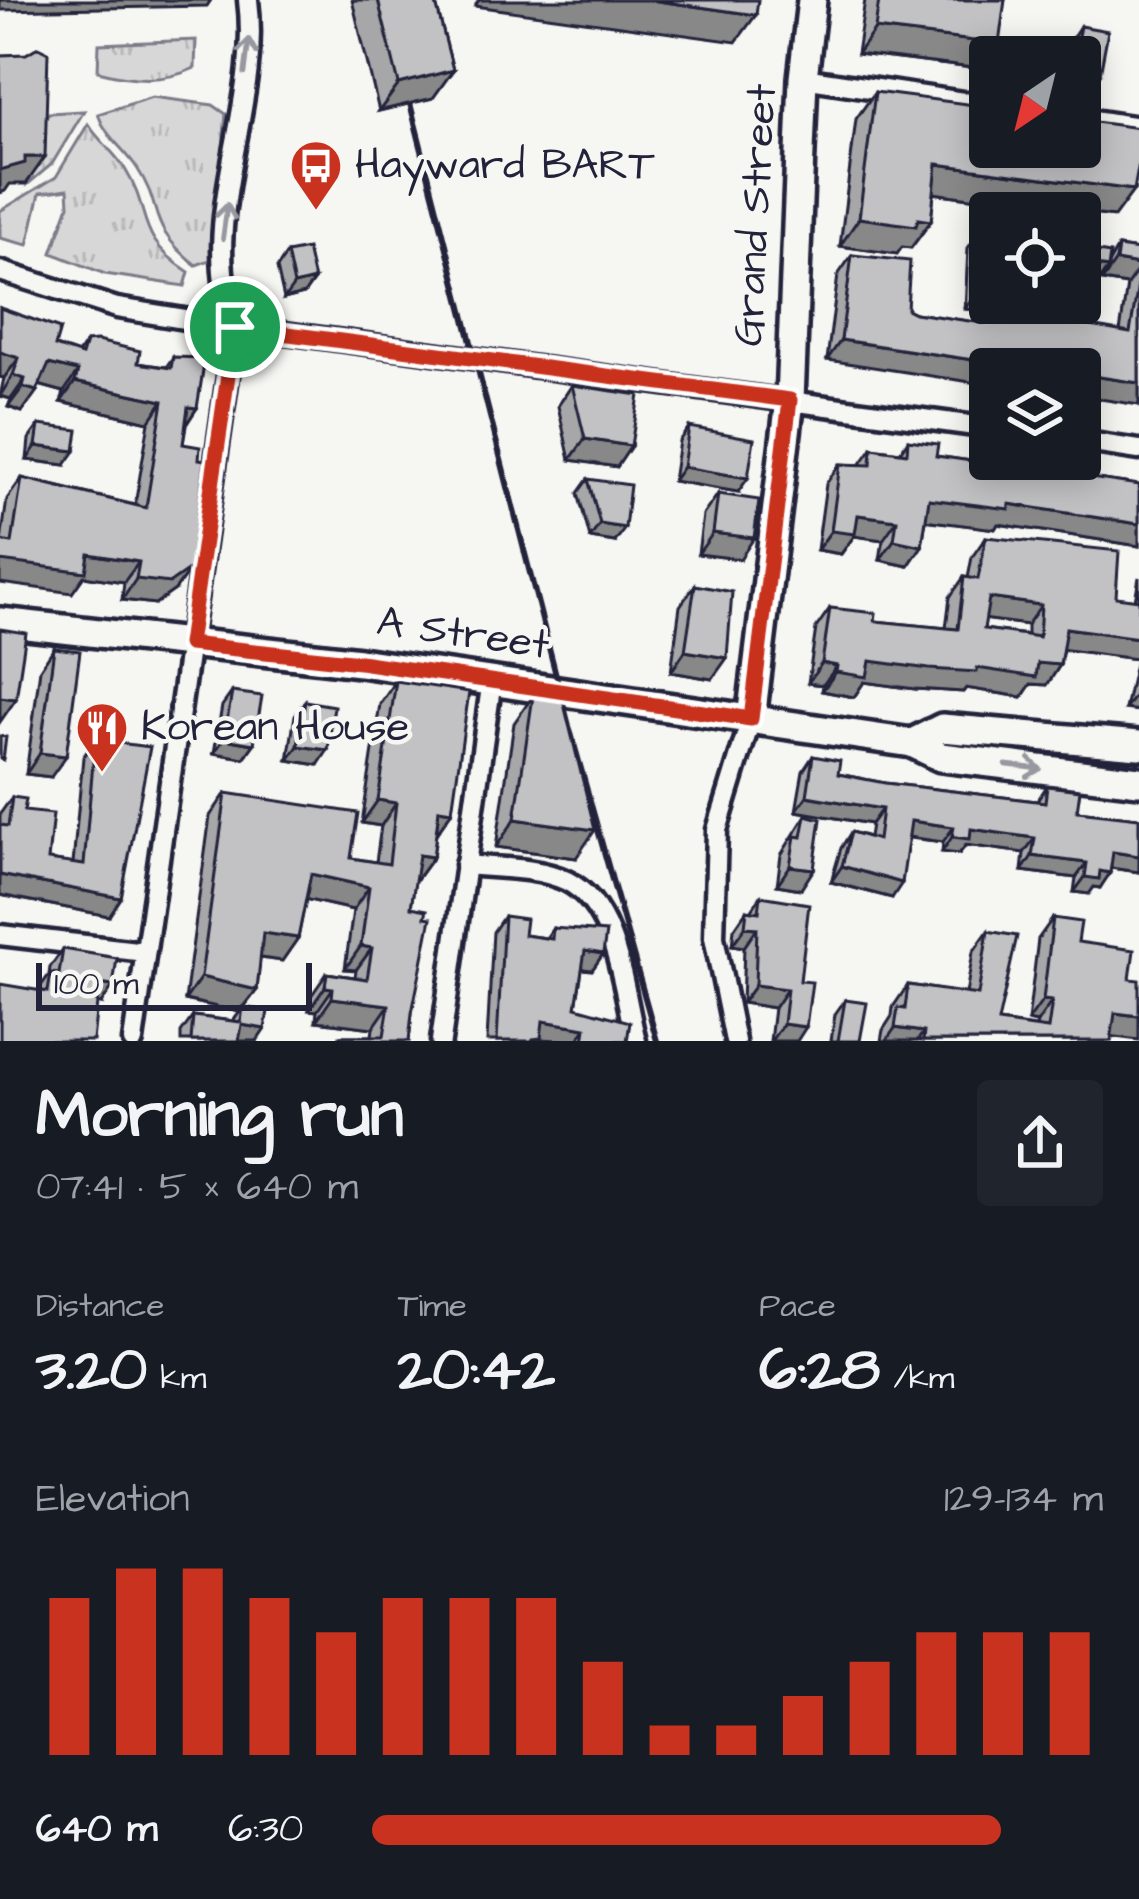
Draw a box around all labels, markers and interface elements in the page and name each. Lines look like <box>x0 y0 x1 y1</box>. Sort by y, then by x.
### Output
north arrow <box>969 36 1101 168</box>
map controls <box>969 36 1101 480</box>
one-way arrow <box>237 38 259 77</box>
street label: Grand Street <box>720 82 792 348</box>
place label: Hayward BART <box>355 137 655 196</box>
bus stop icon: Hayward BART <box>288 138 344 212</box>
button: locate <box>969 192 1101 324</box>
one-way arrow <box>214 202 237 241</box>
pin <box>184 276 286 378</box>
icon: arrive <box>202 294 268 360</box>
button: layers <box>969 348 1101 480</box>
street label: A Street <box>373 593 553 675</box>
place label: Korean House <box>141 699 409 757</box>
restaurant icon: Korean House <box>74 700 130 774</box>
one-way arrow <box>1004 757 1043 779</box>
scale bar <box>36 957 312 1010</box>
text: 100 m <box>54 961 139 1007</box>
text: Morning run <box>36 1070 404 1162</box>
button: share <box>977 1080 1103 1206</box>
text: 07:41 · 5 × 640 m <box>36 1161 358 1215</box>
text: Distance <box>36 1283 164 1329</box>
text: Time <box>398 1283 467 1329</box>
text: Pace <box>759 1283 836 1329</box>
text: 3.20 <box>36 1329 147 1412</box>
text: 20:42 <box>398 1329 555 1412</box>
text: 6:28 <box>759 1329 880 1412</box>
text: km <box>147 1355 206 1401</box>
text: /km <box>880 1355 954 1401</box>
text: Elevation <box>36 1473 190 1527</box>
text: 129–134 m <box>944 1473 1103 1527</box>
text: 640 m <box>36 1803 158 1857</box>
text: 6:30 <box>228 1803 303 1857</box>

